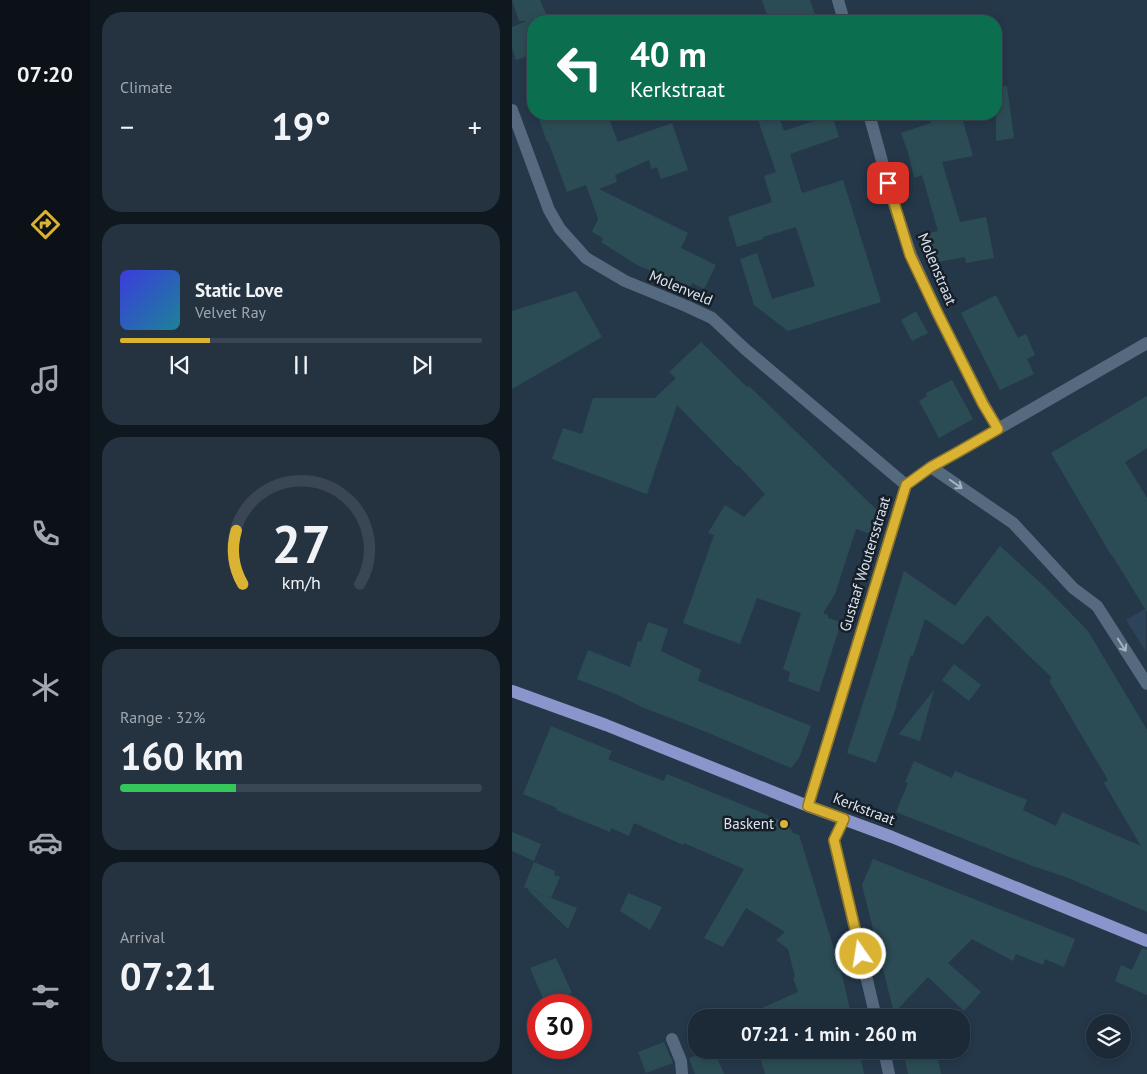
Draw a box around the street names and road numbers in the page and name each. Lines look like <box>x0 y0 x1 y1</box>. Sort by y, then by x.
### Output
street label: Molenstraat <box>914 230 961 308</box>
street label: Molenveld <box>647 266 716 309</box>
street label: Gustaaf Woutersstraat <box>835 494 894 634</box>
street label: Kerkstraat <box>831 788 898 829</box>

